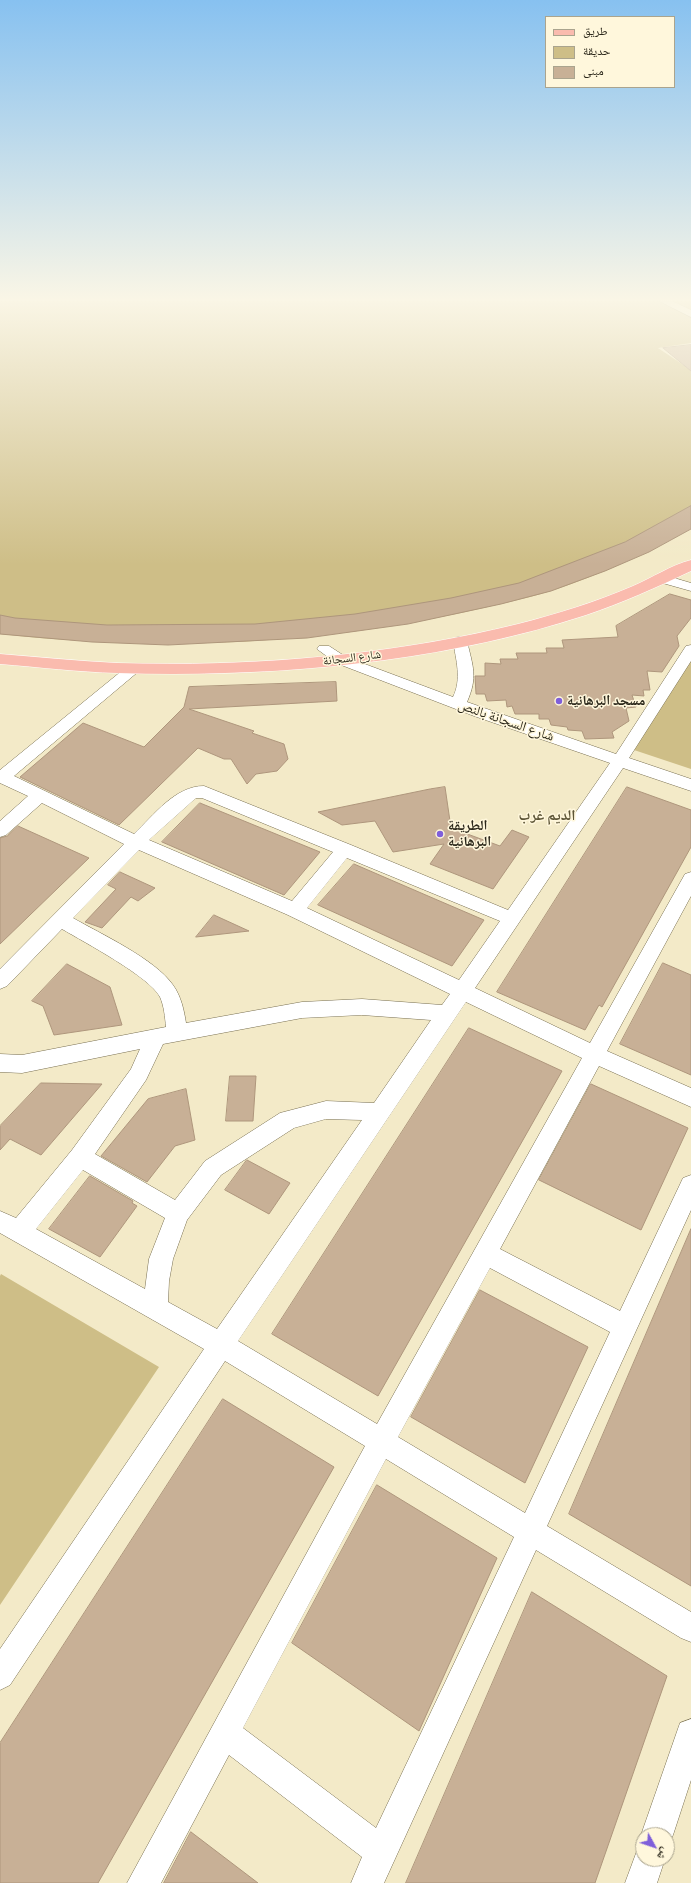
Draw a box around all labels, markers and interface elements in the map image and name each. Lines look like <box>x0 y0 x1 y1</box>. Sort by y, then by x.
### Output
legend <box>545 16 675 88</box>
text: طريق <box>583 22 608 39</box>
text: حديقة <box>583 42 611 59</box>
text: مبنى <box>583 62 604 79</box>
street label: شارع السجانة <box>322 647 382 669</box>
place label: مسجد البرهانية <box>567 693 645 709</box>
marker: مسجد البرهانية <box>554 696 564 706</box>
street label: شارع السجانة بالنص <box>456 697 556 745</box>
district label: الديم غرب <box>518 807 576 825</box>
place label: الطريقة البرهانية <box>448 818 491 850</box>
marker: الطريقة البرهانية <box>435 829 445 839</box>
north arrow <box>635 1827 675 1867</box>
text: ش <box>654 1845 673 1864</box>

